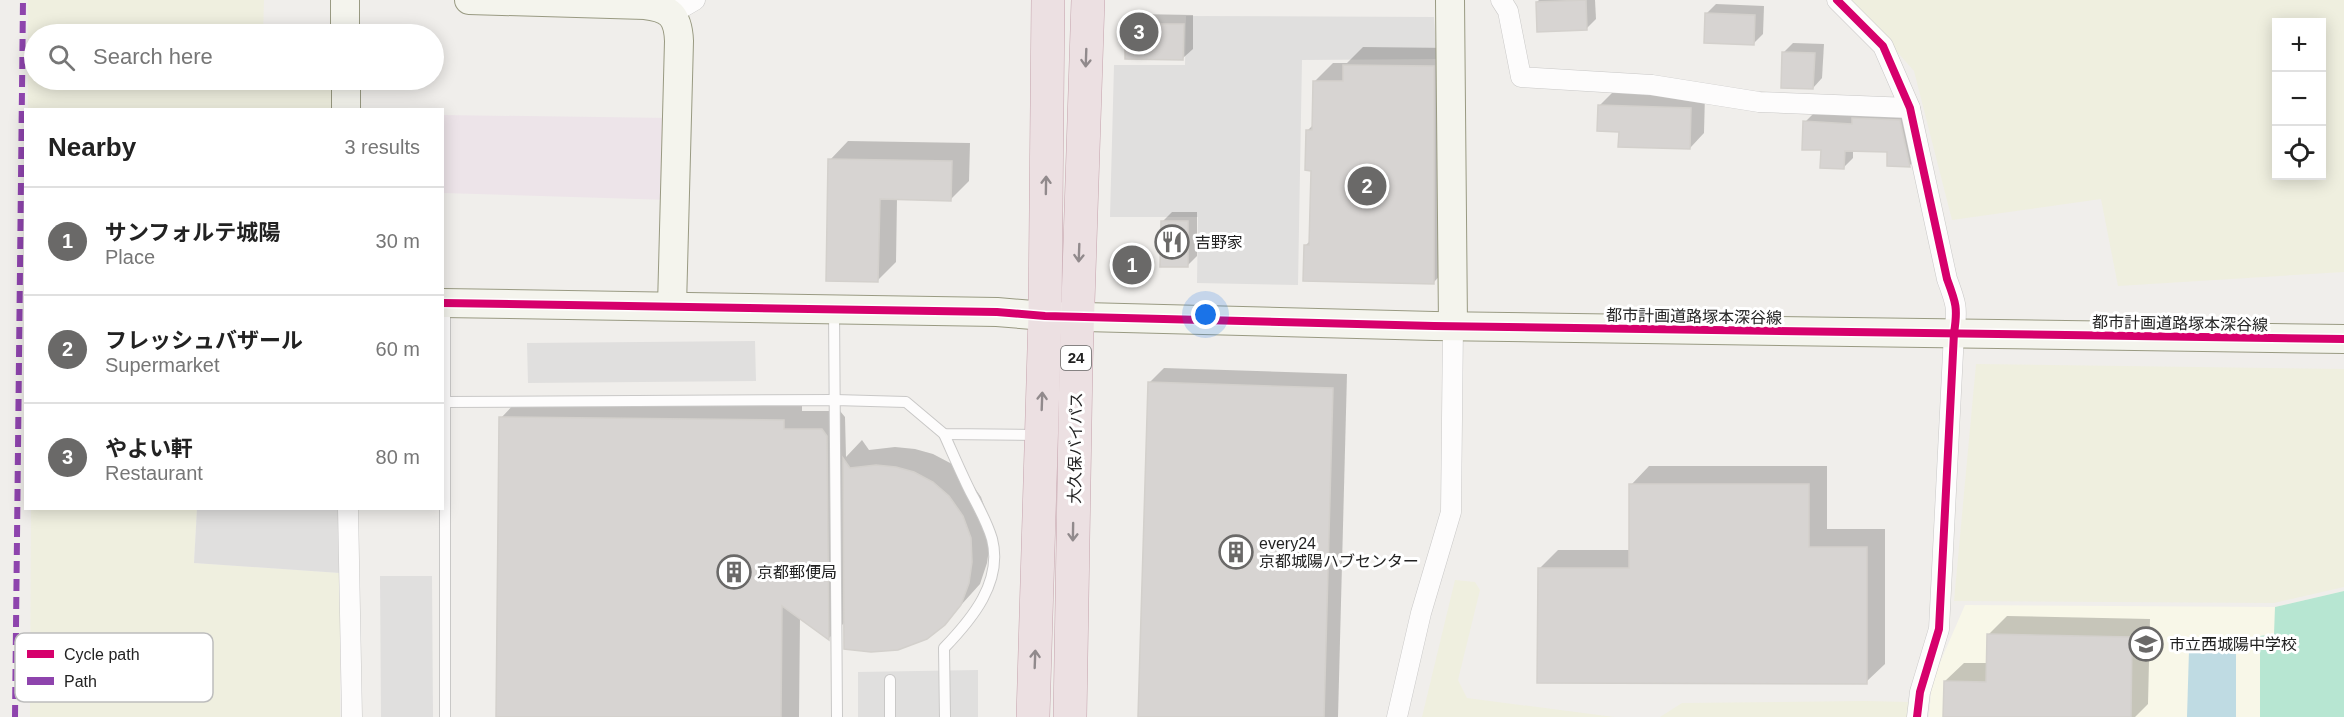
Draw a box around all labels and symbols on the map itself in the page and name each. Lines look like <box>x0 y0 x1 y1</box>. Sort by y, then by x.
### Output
pin: 3 <box>1120 9 1158 54</box>
one-way arrow <box>1080 48 1091 68</box>
pin: 2 <box>1348 164 1386 208</box>
one-way arrow <box>1040 175 1052 195</box>
restaurant icon: 吉野家 <box>1154 224 1190 260</box>
place label: 吉野家 <box>1195 234 1243 251</box>
pin: 1 <box>1112 242 1152 288</box>
one-way arrow <box>1074 243 1085 263</box>
your location <box>1191 300 1220 329</box>
street label: 都市計画道路塚本深谷線 <box>1606 306 1782 327</box>
street label: 都市計画道路塚本深谷線 <box>2092 313 2268 334</box>
road number: 24 <box>1061 346 1091 370</box>
one-way arrow <box>1037 391 1048 411</box>
street label: 大久保バイパス <box>1066 392 1085 504</box>
one-way arrow <box>1068 522 1079 542</box>
building icon: every24 京都城陽ハブセンター <box>1218 534 1254 570</box>
place label: every24 京都城陽ハブセンター <box>1259 535 1419 570</box>
building icon: 京都郵便局 <box>716 554 752 590</box>
place label: 京都郵便局 <box>757 564 837 581</box>
school or university icon: 市立西城陽中学校 <box>2128 626 2164 662</box>
legend <box>15 633 213 702</box>
place label: 市立西城陽中学校 <box>2169 636 2297 653</box>
text: Cycle path <box>64 646 140 663</box>
one-way arrow <box>1029 649 1040 669</box>
text: Path <box>64 673 97 690</box>

